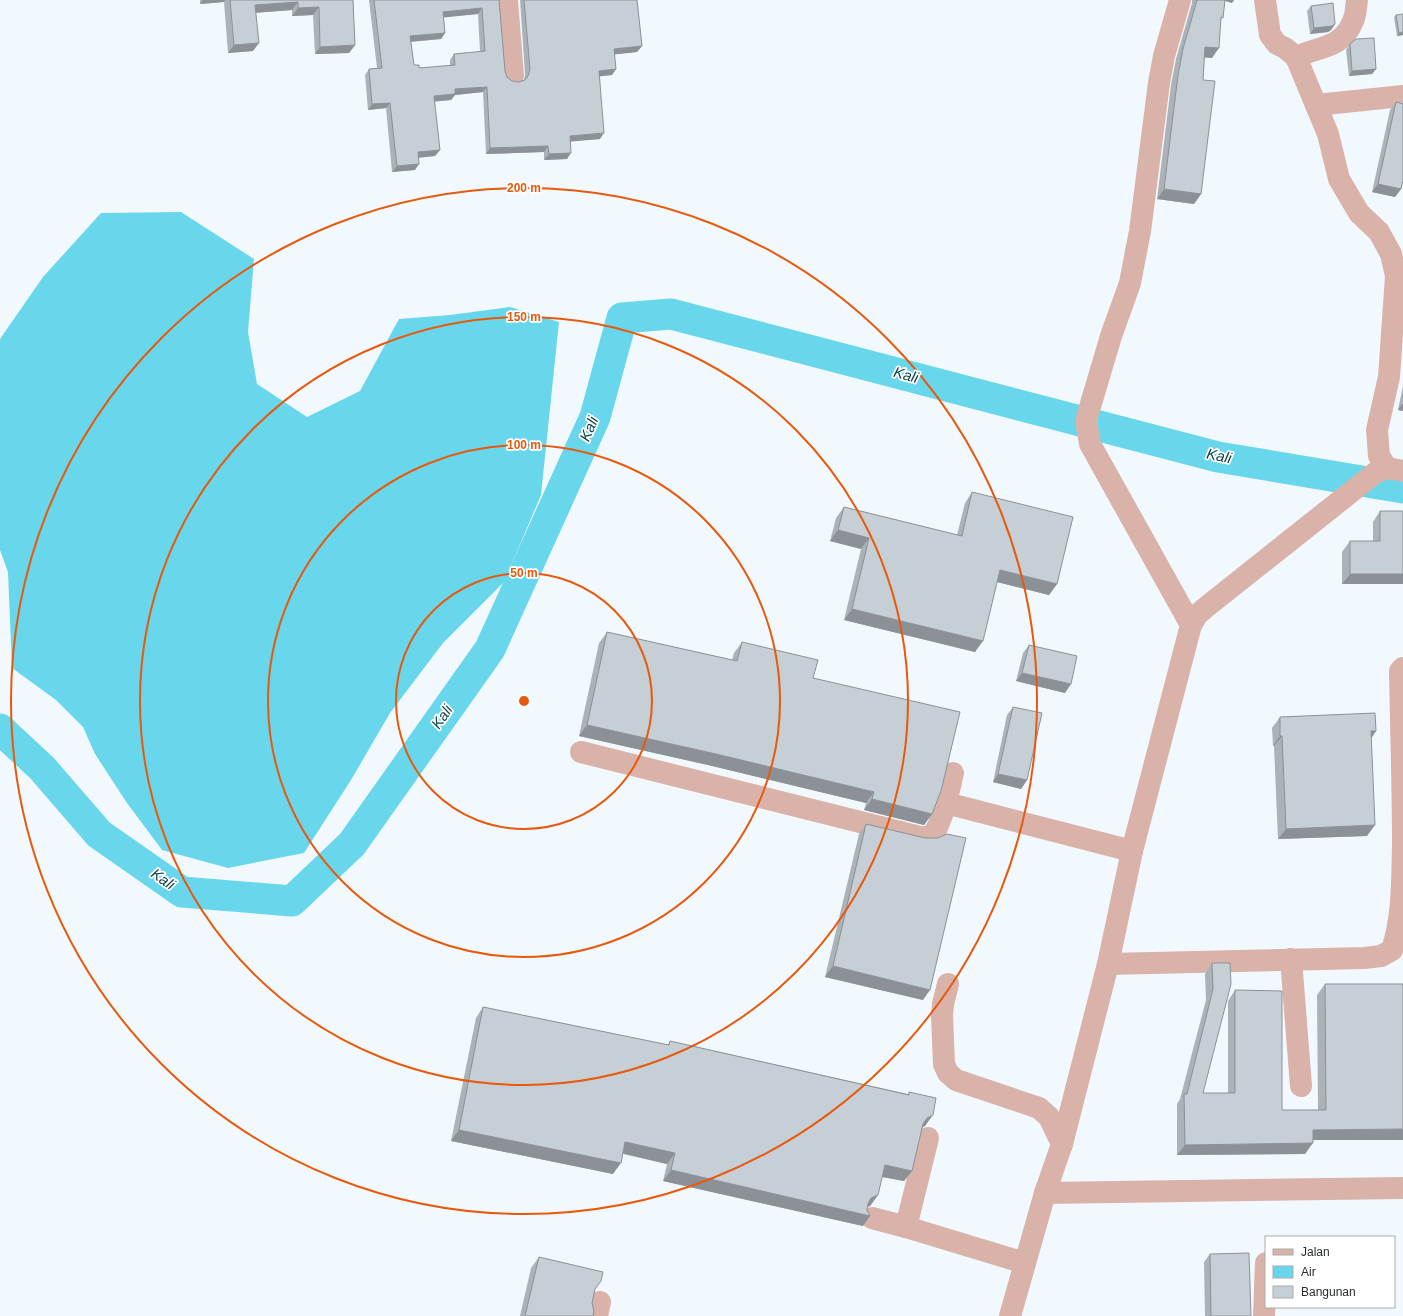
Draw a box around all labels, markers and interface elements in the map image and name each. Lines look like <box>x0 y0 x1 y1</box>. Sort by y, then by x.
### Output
text: 200 m <box>507 181 541 195</box>
text: 150 m <box>507 310 541 324</box>
water label: Kali <box>892 363 921 386</box>
water label: Kali <box>576 413 602 444</box>
text: 100 m <box>507 438 541 452</box>
water label: Kali <box>1205 445 1234 467</box>
text: 50 m <box>510 566 538 580</box>
centre of rings <box>517 694 531 708</box>
water label: Kali <box>427 701 456 732</box>
water label: Kali <box>148 864 179 893</box>
legend <box>1265 1236 1395 1308</box>
text: Jalan <box>1301 1245 1330 1259</box>
text: Air <box>1301 1265 1316 1279</box>
text: Bangunan <box>1301 1285 1356 1299</box>

